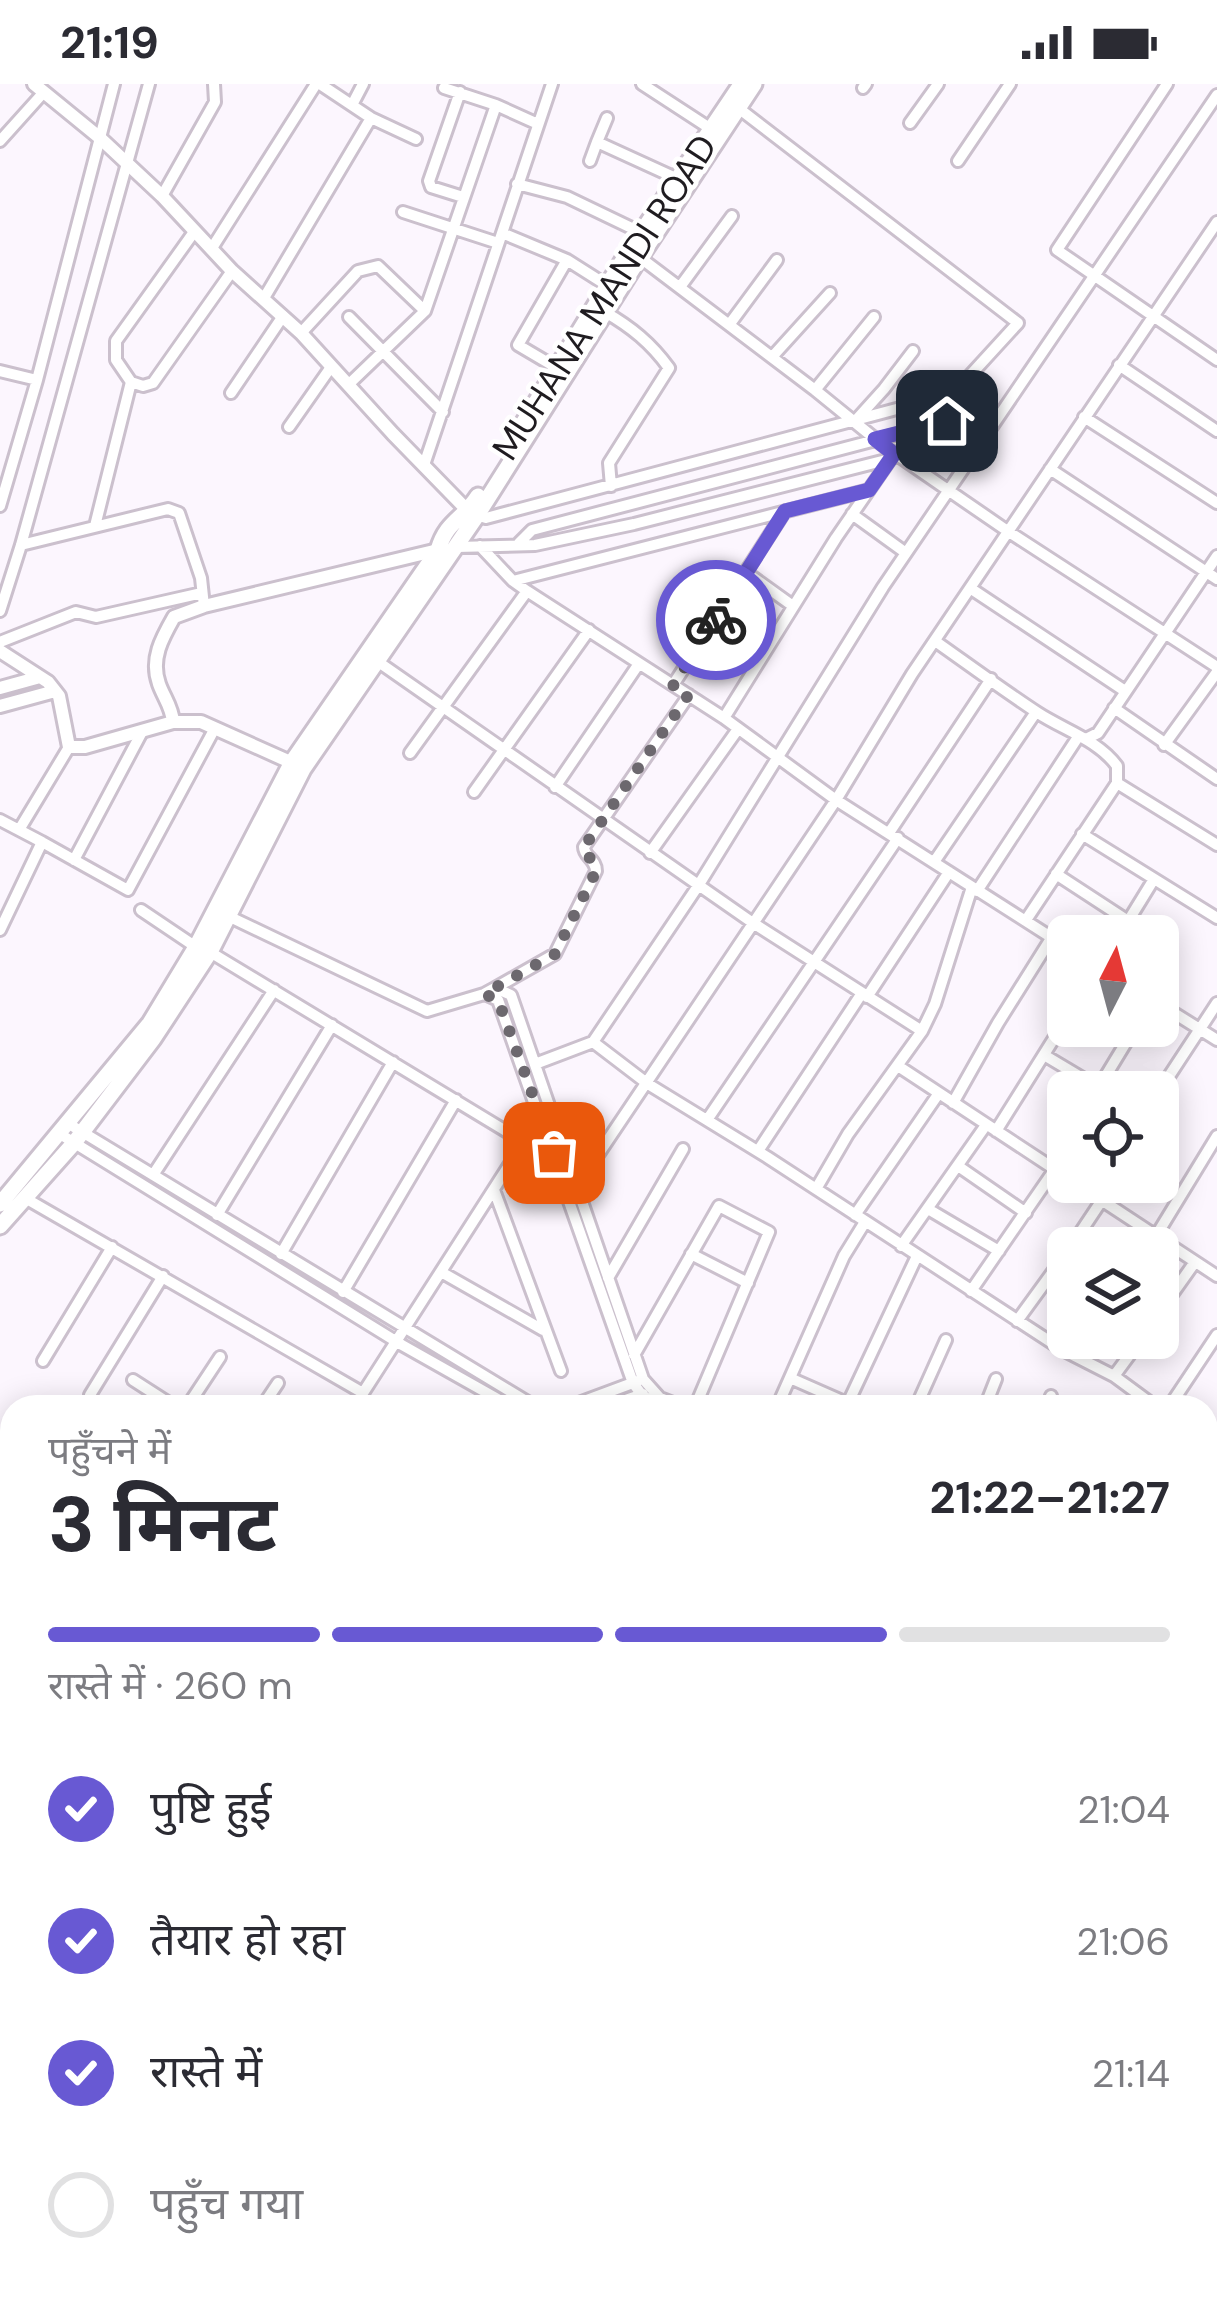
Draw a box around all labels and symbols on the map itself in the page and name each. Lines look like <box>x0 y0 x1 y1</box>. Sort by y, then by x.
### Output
street label: MUHANA MANDI ROAD <box>482 126 727 469</box>
pin <box>896 370 998 472</box>
courier <box>656 560 776 680</box>
north arrow <box>1047 915 1179 1047</box>
pin <box>503 1102 605 1204</box>

